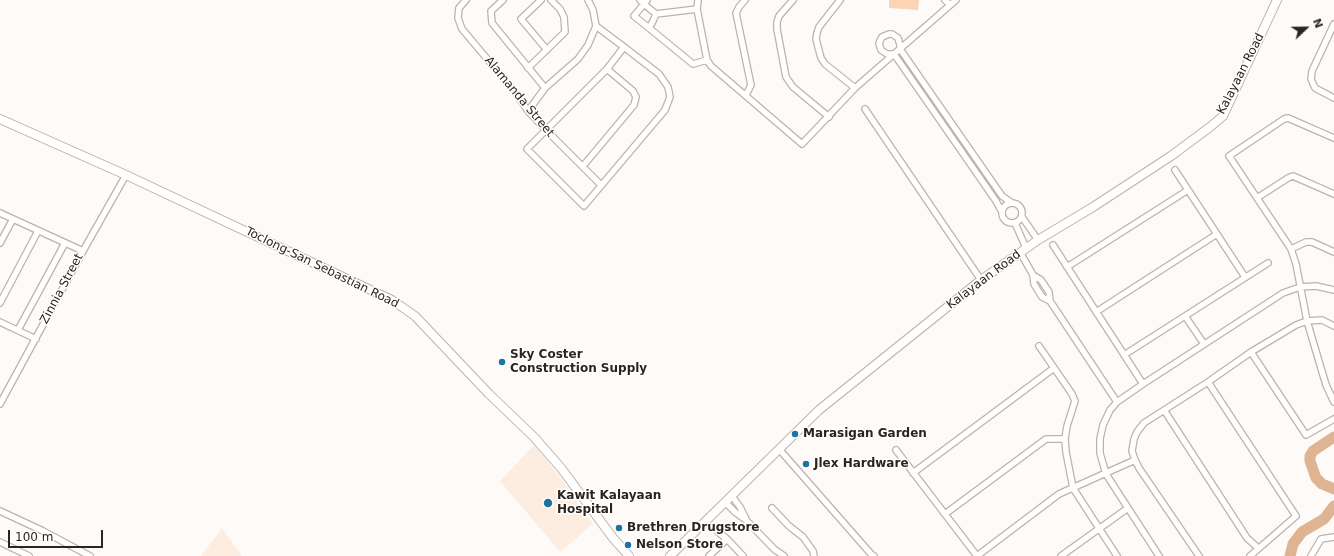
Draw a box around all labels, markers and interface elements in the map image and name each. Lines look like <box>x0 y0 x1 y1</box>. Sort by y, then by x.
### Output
north arrow <box>1286 8 1326 48</box>
text: N <box>1310 17 1325 30</box>
street label: Kalayaan Road <box>1214 31 1268 117</box>
street label: Alamanda Street <box>481 54 557 140</box>
street label: Toclong-San Sebastian Road <box>243 224 401 312</box>
street label: Kalayaan Road <box>944 247 1024 313</box>
street label: Zinnia Street <box>37 251 87 327</box>
place label: Sky Coster Construction Supply <box>510 348 647 376</box>
marker: Sky Coster Construction Supply <box>497 357 507 367</box>
place label: Marasigan Garden <box>803 427 927 441</box>
marker: Marasigan Garden <box>790 429 800 439</box>
place label: Jlex Hardware <box>814 457 909 471</box>
marker: Jlex Hardware <box>801 459 811 469</box>
place label: Kawit Kalayaan Hospital <box>557 489 661 517</box>
marker: Kawit Kalayaan Hospital <box>542 497 554 509</box>
place label: Brethren Drugstore <box>627 521 759 535</box>
scale bar <box>10 522 105 548</box>
marker: Brethren Drugstore <box>614 523 624 533</box>
text: 100 m <box>15 530 53 544</box>
place label: Nelson Store <box>636 538 723 552</box>
marker: Nelson Store <box>623 540 633 550</box>

